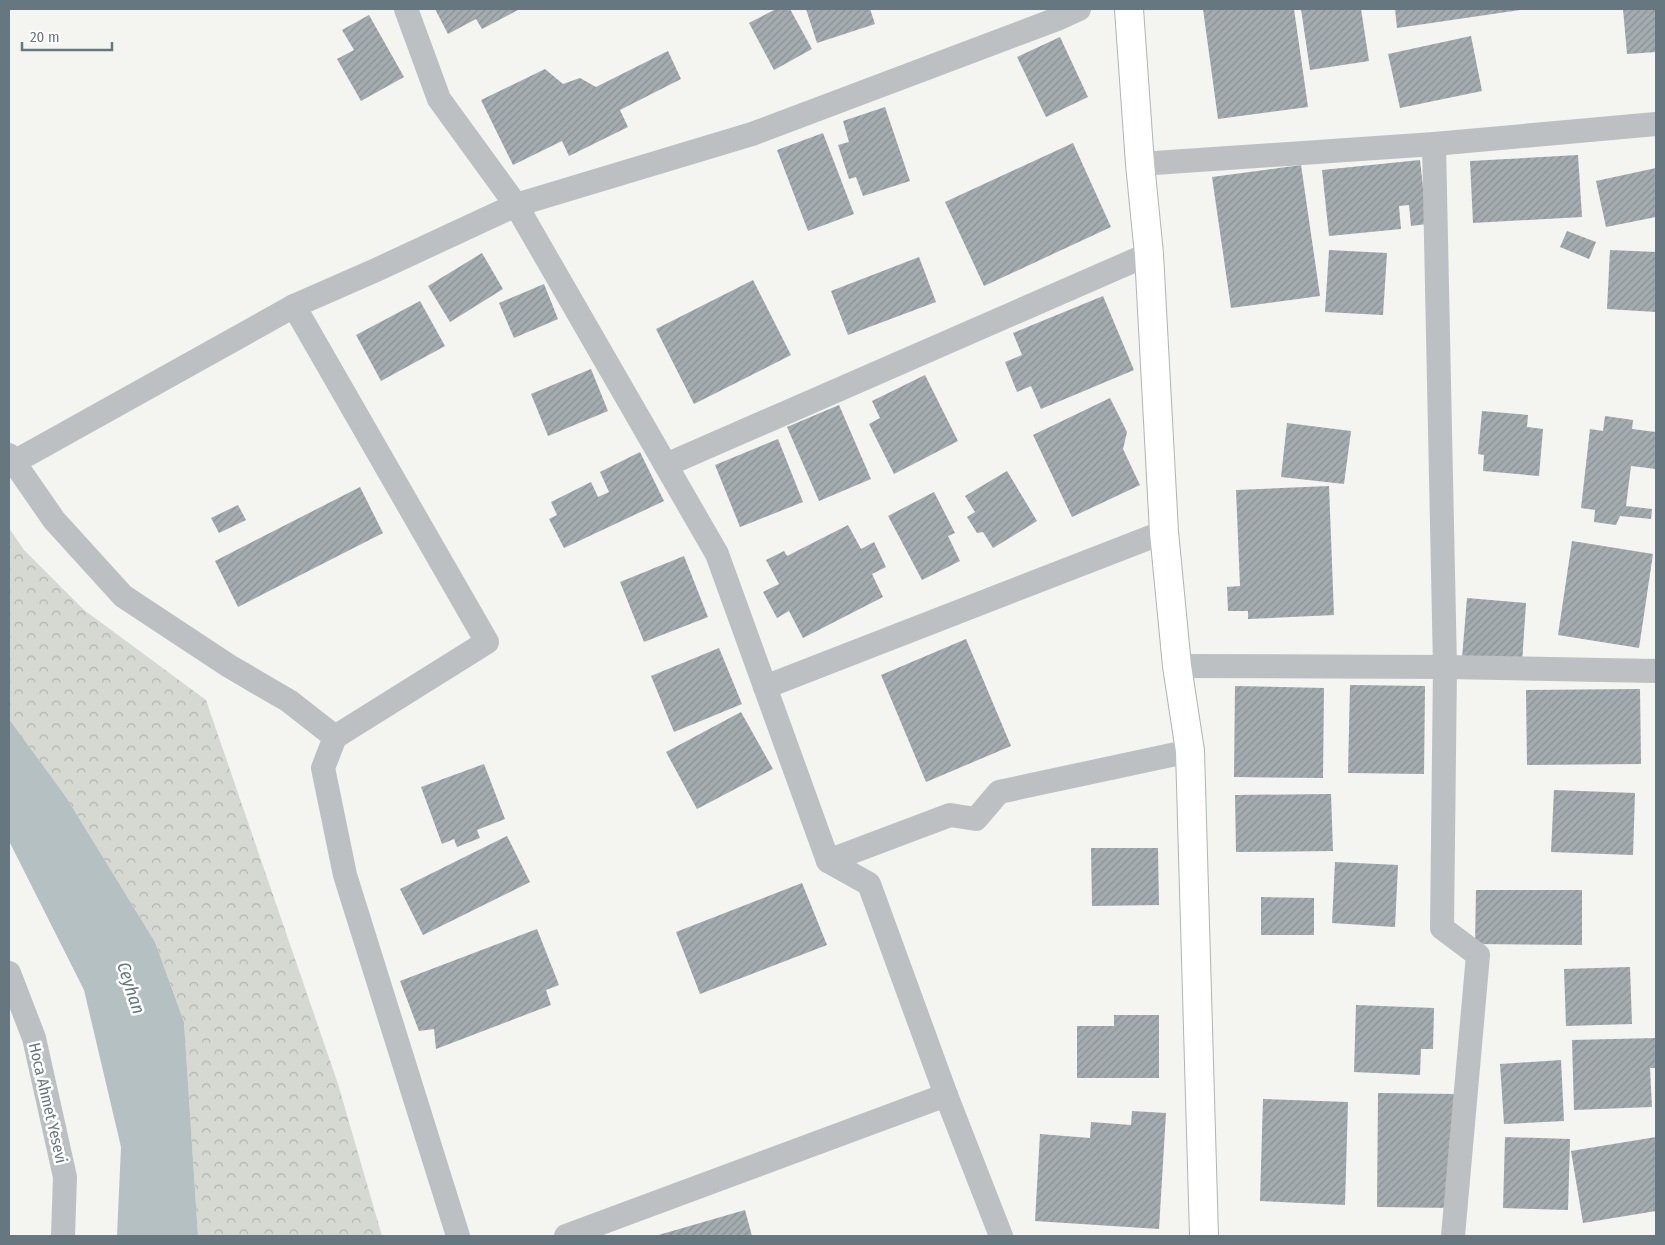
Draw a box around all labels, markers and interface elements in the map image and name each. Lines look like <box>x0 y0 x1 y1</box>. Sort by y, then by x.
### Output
scale bar <box>22 20 112 52</box>
text: 20 m <box>30 28 60 46</box>
water label: Ceyhan <box>112 959 150 1017</box>
street label: Hoca Ahmet Yesevi <box>25 1041 71 1165</box>

